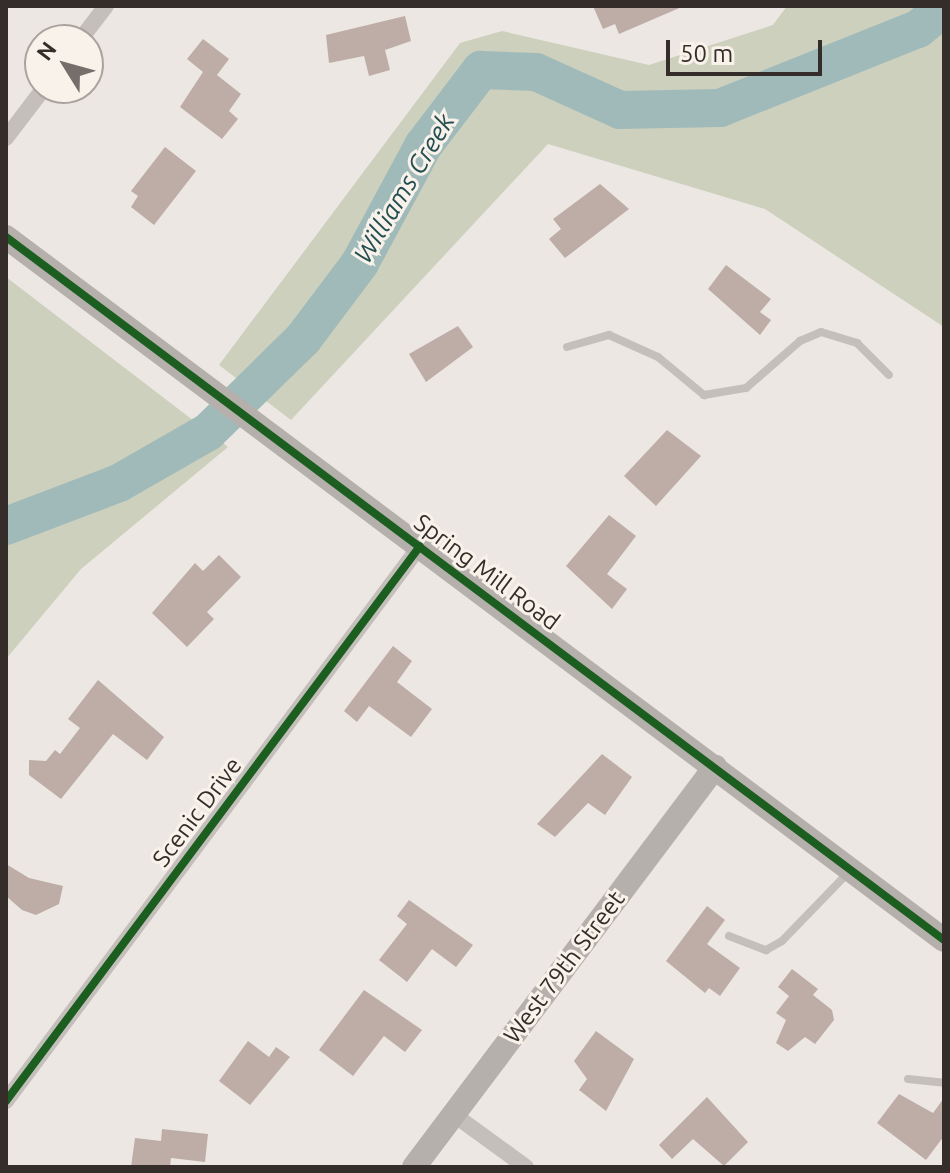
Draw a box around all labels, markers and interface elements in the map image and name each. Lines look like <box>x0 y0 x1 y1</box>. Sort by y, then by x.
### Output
north arrow <box>24 24 104 104</box>
scale bar <box>670 24 826 74</box>
text: N <box>31 36 61 65</box>
text: 50 m <box>680 40 733 67</box>
water label: Williams Creek <box>347 108 461 268</box>
street label: Spring Mill Road <box>409 508 565 636</box>
street label: Scenic Drive <box>146 751 248 873</box>
street label: West 79th Street <box>497 885 631 1049</box>

